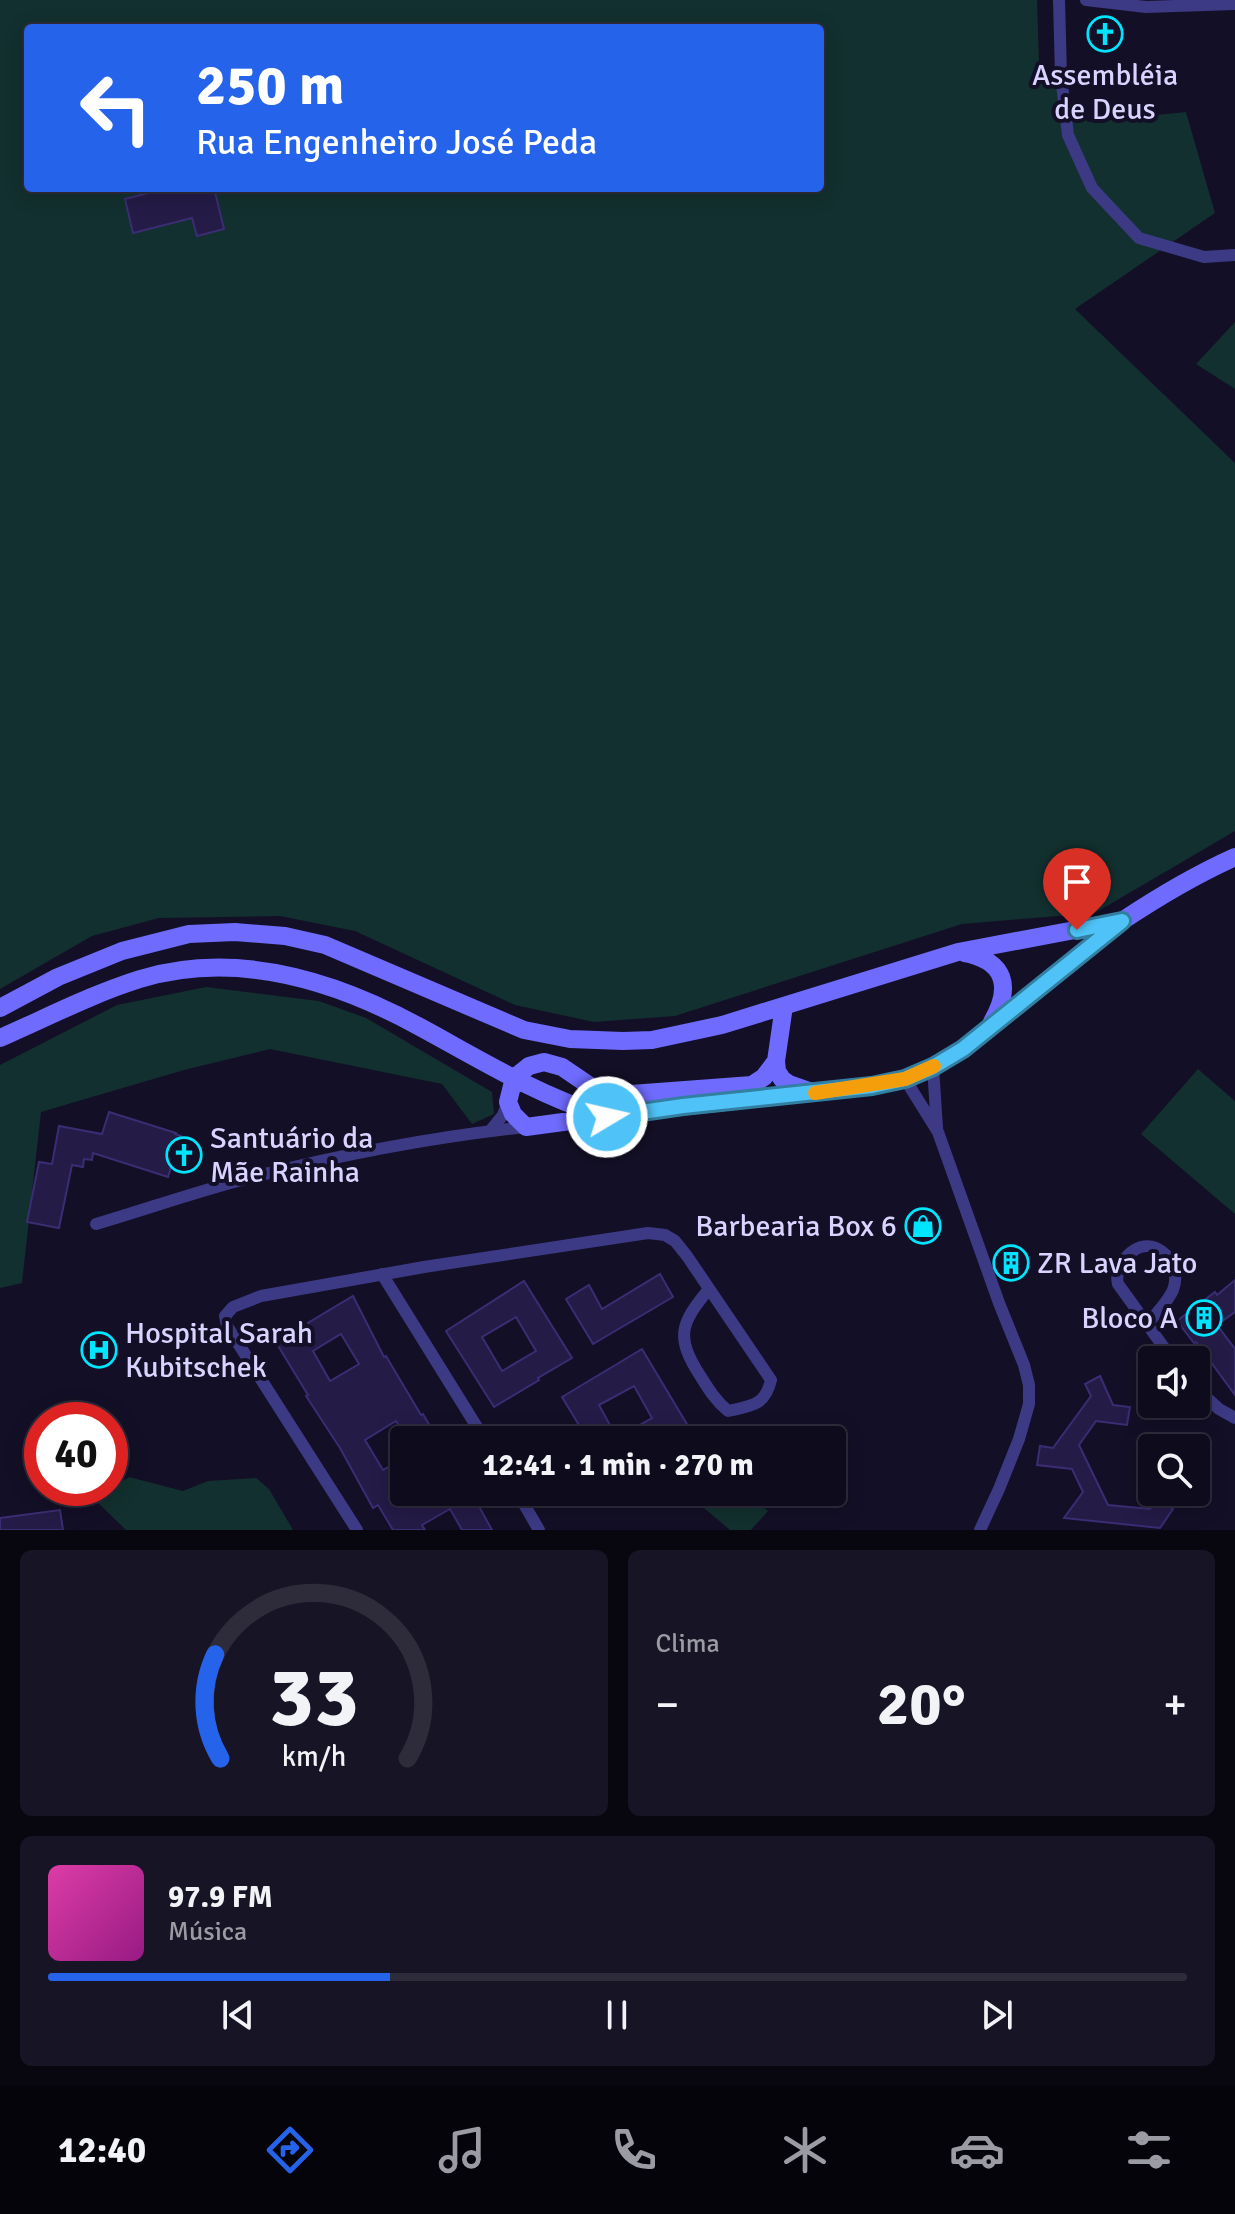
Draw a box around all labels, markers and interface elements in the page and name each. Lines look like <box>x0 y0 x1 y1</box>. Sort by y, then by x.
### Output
church icon: Assembléia de Deus <box>1086 15 1124 53</box>
text: 250 m <box>196 51 344 120</box>
icon: left <box>64 56 168 160</box>
place label: Assembléia de Deus <box>1032 57 1178 128</box>
text: Rua Engenheiro José Peda <box>196 120 597 165</box>
pin <box>1043 848 1111 930</box>
icon: arrive <box>1055 860 1099 904</box>
position arrow <box>565 1075 649 1159</box>
place label: Santuário da Mãe Rainha <box>210 1120 373 1191</box>
church icon: Santuário da Mãe Rainha <box>165 1136 203 1174</box>
shop icon: Barbearia Box 6 <box>904 1207 942 1245</box>
place label: Barbearia Box 6 <box>695 1208 897 1245</box>
building icon: ZR Lava Jato <box>992 1244 1030 1282</box>
place label: ZR Lava Jato <box>1037 1245 1197 1282</box>
building icon: Bloco A <box>1185 1299 1223 1337</box>
place label: Bloco A <box>1081 1300 1178 1337</box>
place label: Hospital Sarah Kubitschek <box>125 1315 313 1386</box>
hospital icon: Hospital Sarah Kubitschek <box>80 1331 118 1369</box>
map controls <box>1138 1346 1210 1506</box>
button: sound <box>1138 1346 1210 1418</box>
speed limit sign: 40 <box>24 1402 128 1506</box>
button: search <box>1138 1434 1210 1506</box>
text: 12:41 · 1 min · 270 m <box>482 1447 754 1484</box>
text: Clima <box>656 1628 720 1660</box>
text: 33 <box>269 1647 359 1749</box>
text: 20° <box>877 1668 966 1742</box>
text: − <box>656 1678 679 1732</box>
text: + <box>1163 1678 1187 1732</box>
text: km/h <box>281 1739 346 1774</box>
text: 97.9 FM <box>168 1879 273 1916</box>
text: Música <box>168 1916 247 1948</box>
icon: previous <box>216 1993 260 2037</box>
icon: pause <box>595 1993 639 2037</box>
icon: next <box>975 1993 1019 2037</box>
icon: directions <box>262 2122 318 2178</box>
icon: music <box>434 2122 490 2178</box>
icon: phone <box>606 2122 662 2178</box>
icon: climate <box>777 2122 833 2178</box>
icon: car <box>949 2122 1005 2178</box>
icon: filters <box>1121 2122 1177 2178</box>
text: 12:40 <box>58 2128 146 2173</box>

